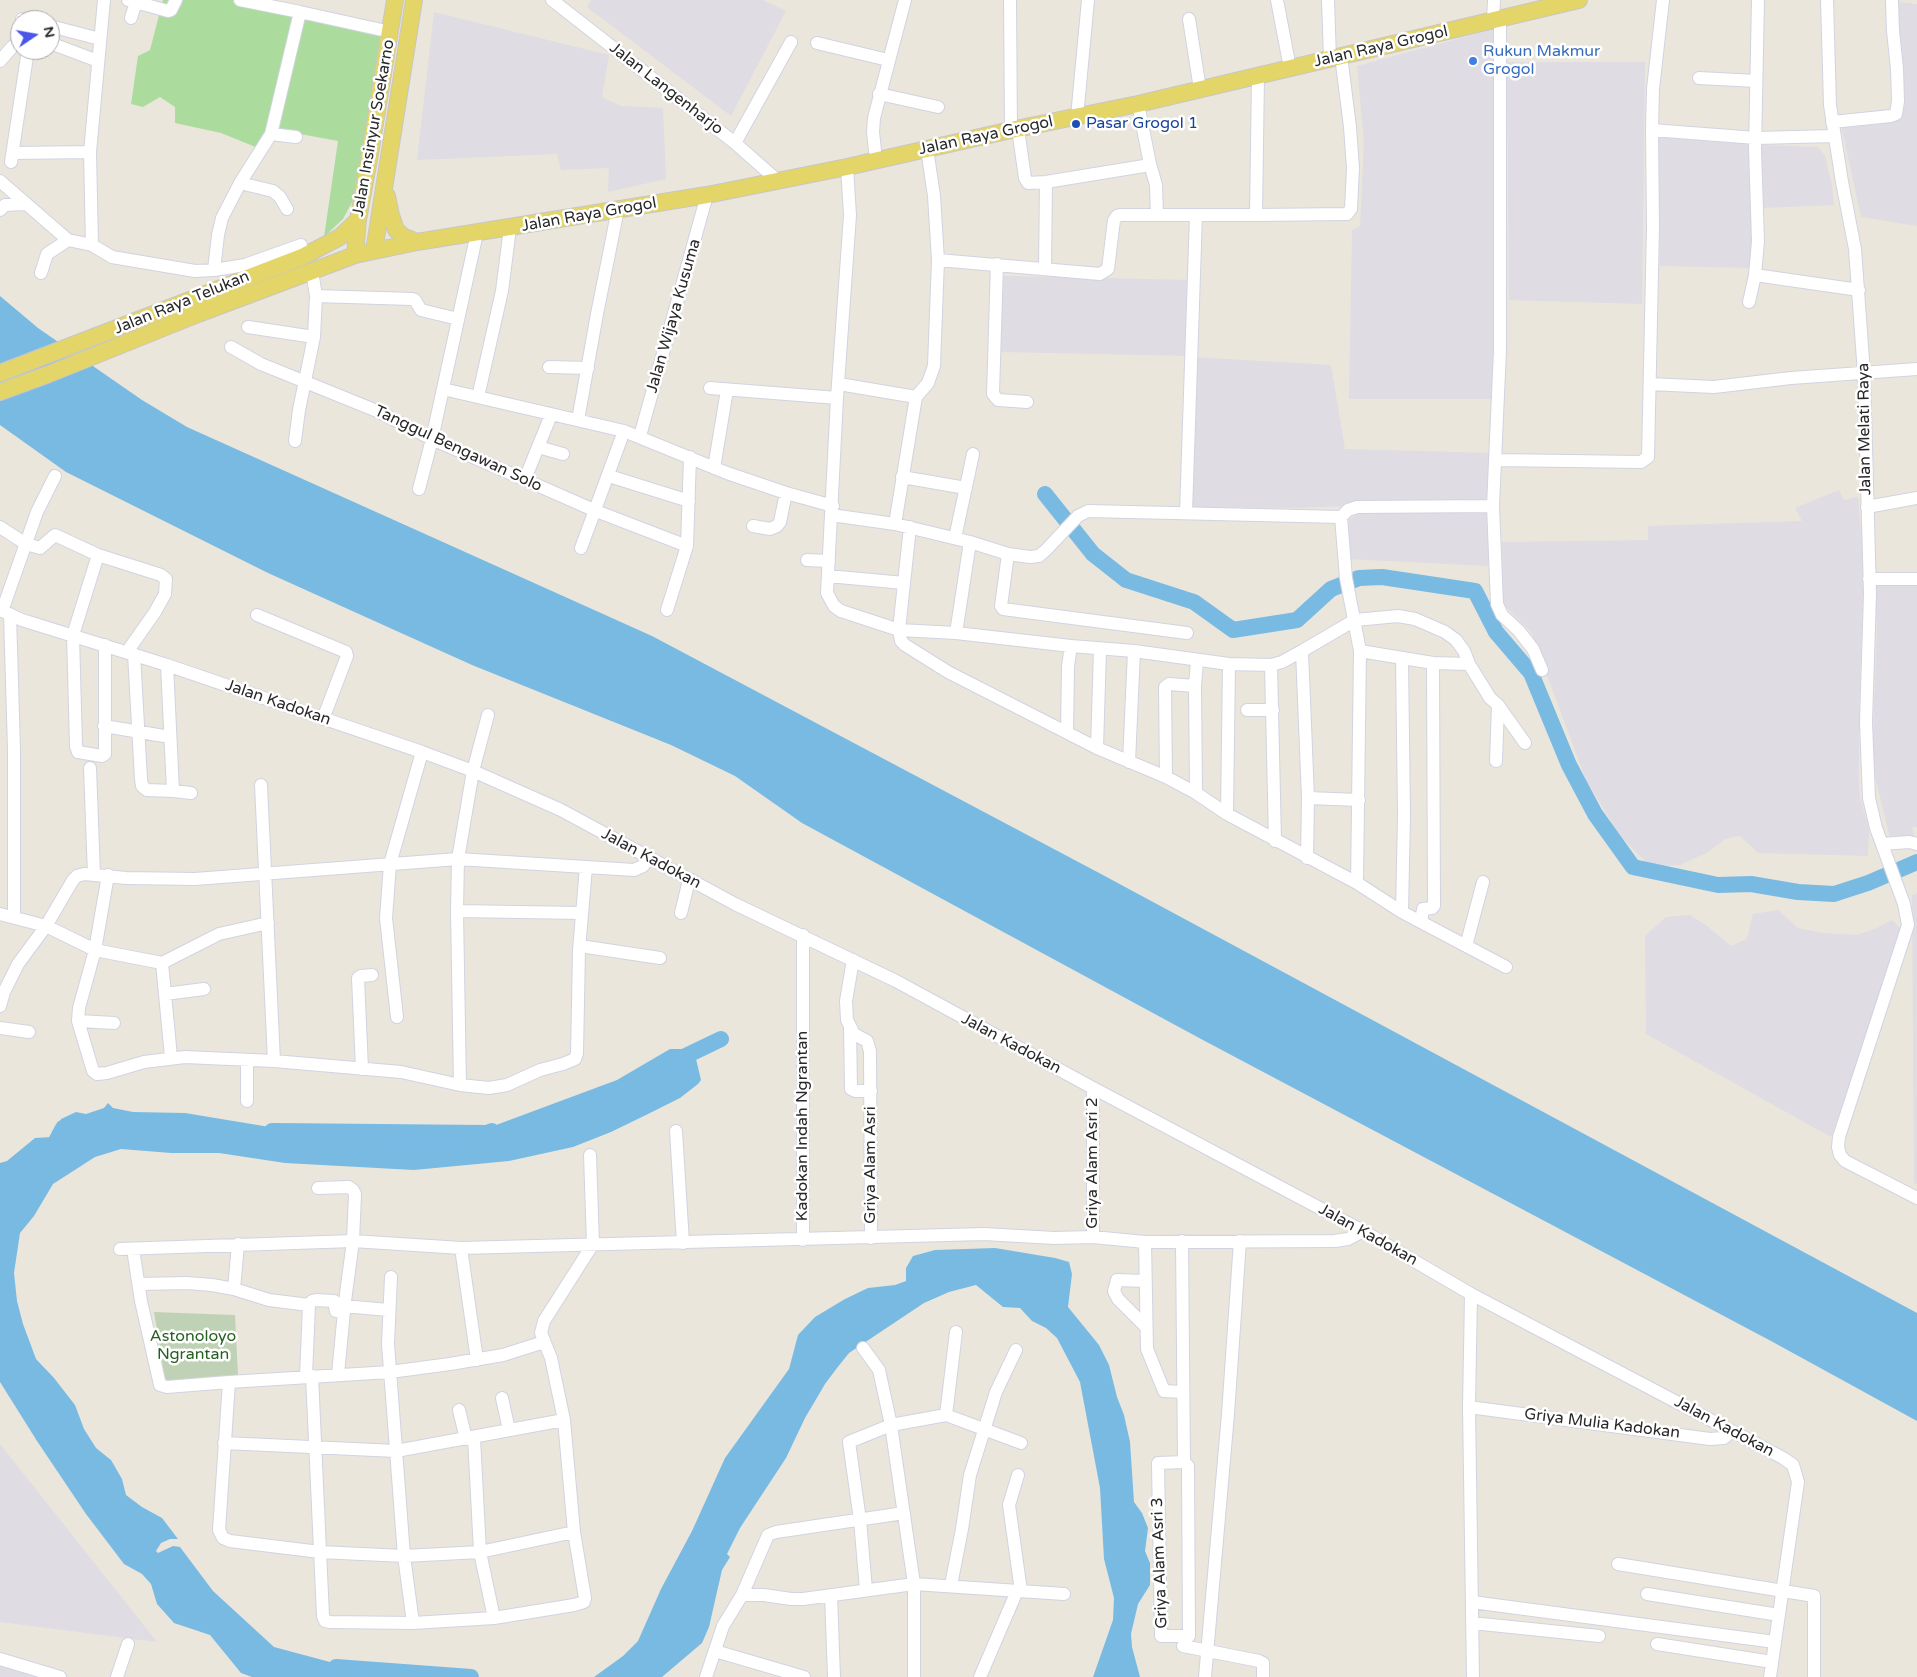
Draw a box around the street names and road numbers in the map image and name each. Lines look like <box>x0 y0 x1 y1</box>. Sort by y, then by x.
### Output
street label: Jalan Raya Grogol <box>1312 22 1450 72</box>
street label: Jalan Insinyur Soekarno <box>349 38 399 218</box>
street label: Jalan Langenharjo <box>605 39 727 139</box>
street label: Jalan Raya Grogol <box>917 112 1055 160</box>
street label: Jalan Raya Grogol <box>520 194 658 236</box>
street label: Jalan Wijaya Kusuma <box>643 237 705 395</box>
street label: Jalan Raya Telukan <box>112 267 252 339</box>
street label: Jalan Melati Raya <box>1854 363 1876 495</box>
street label: Tanggul Bengawan Solo <box>371 402 545 496</box>
street label: Jalan Kadokan <box>223 676 333 730</box>
street label: Jalan Kadokan <box>598 825 704 893</box>
street label: Jalan Kadokan <box>958 1010 1064 1078</box>
street label: Kadokan Indah Ngrantan <box>793 1031 813 1221</box>
street label: Griya Alam Asri 2 <box>1083 1097 1103 1229</box>
street label: Griya Alam Asri <box>861 1106 881 1224</box>
street label: Jalan Kadokan <box>1315 1200 1421 1270</box>
street label: Jalan Kadokan <box>1671 1393 1777 1461</box>
street label: Griya Mulia Kadokan <box>1523 1405 1681 1443</box>
street label: Griya Alam Asri 3 <box>1148 1497 1172 1629</box>

